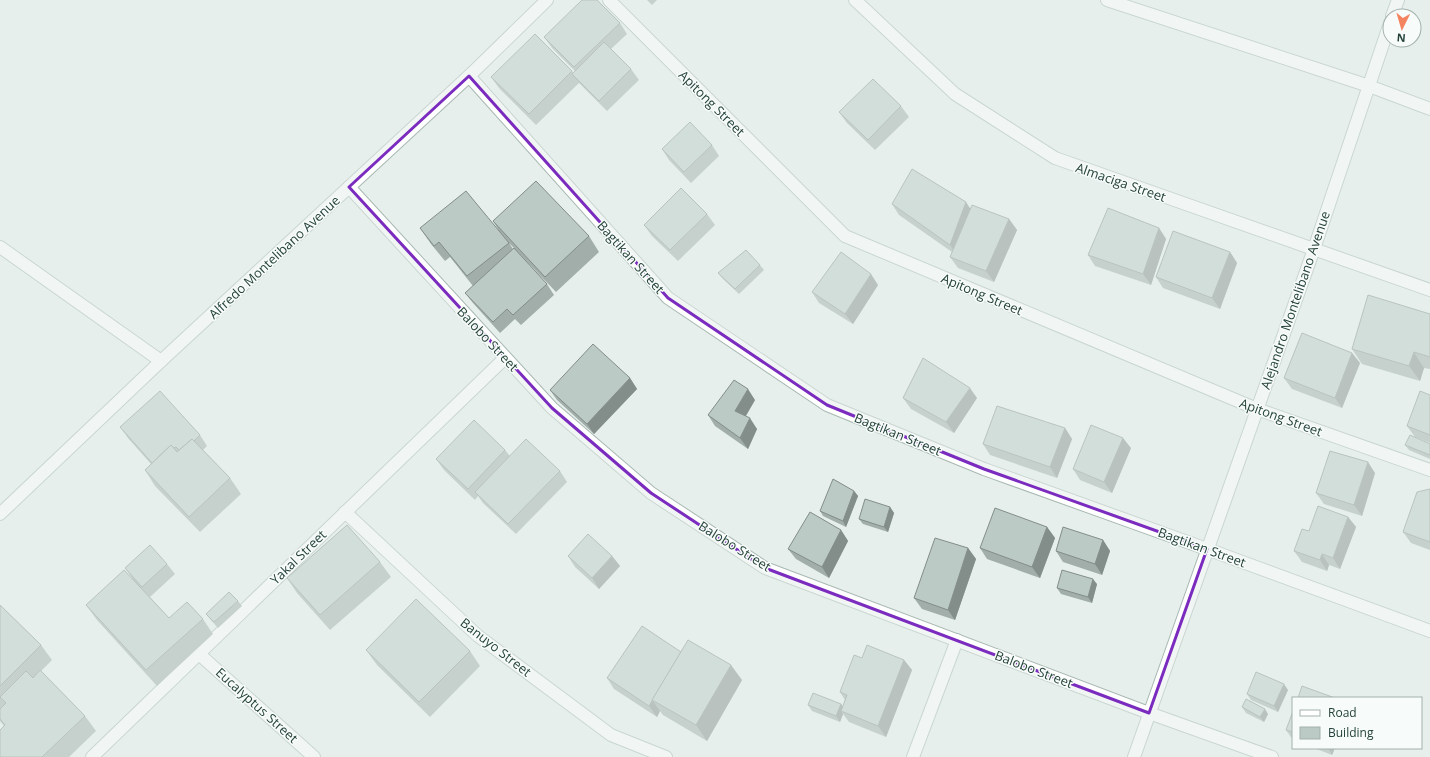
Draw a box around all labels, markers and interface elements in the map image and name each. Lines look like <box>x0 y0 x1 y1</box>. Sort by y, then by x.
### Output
north arrow <box>1382 8 1422 48</box>
text: N <box>1396 31 1406 46</box>
street label: Apitong Street <box>675 66 749 140</box>
street label: Almaciga Street <box>1074 158 1169 206</box>
street label: Alfredo Montelibano Avenue <box>205 191 343 323</box>
street label: Alejandro Montelibano Avenue <box>1256 209 1334 391</box>
street label: Bagtikan Street <box>593 217 669 298</box>
street label: Apitong Street <box>939 269 1026 319</box>
street label: Balobo Street <box>453 303 523 375</box>
street label: Apitong Street <box>1237 394 1325 440</box>
street label: Bagtikan Street <box>852 408 945 460</box>
street label: Balobo Street <box>695 517 775 576</box>
street label: Bagtikan Street <box>1156 523 1249 571</box>
street label: Yakal Street <box>266 525 330 588</box>
street label: Banuyo Street <box>457 614 536 681</box>
street label: Balobo Street <box>992 646 1076 692</box>
street label: Eucalyptus Street <box>212 663 302 747</box>
legend <box>1292 697 1422 749</box>
text: Road <box>1328 704 1357 721</box>
text: Building <box>1328 724 1374 741</box>

